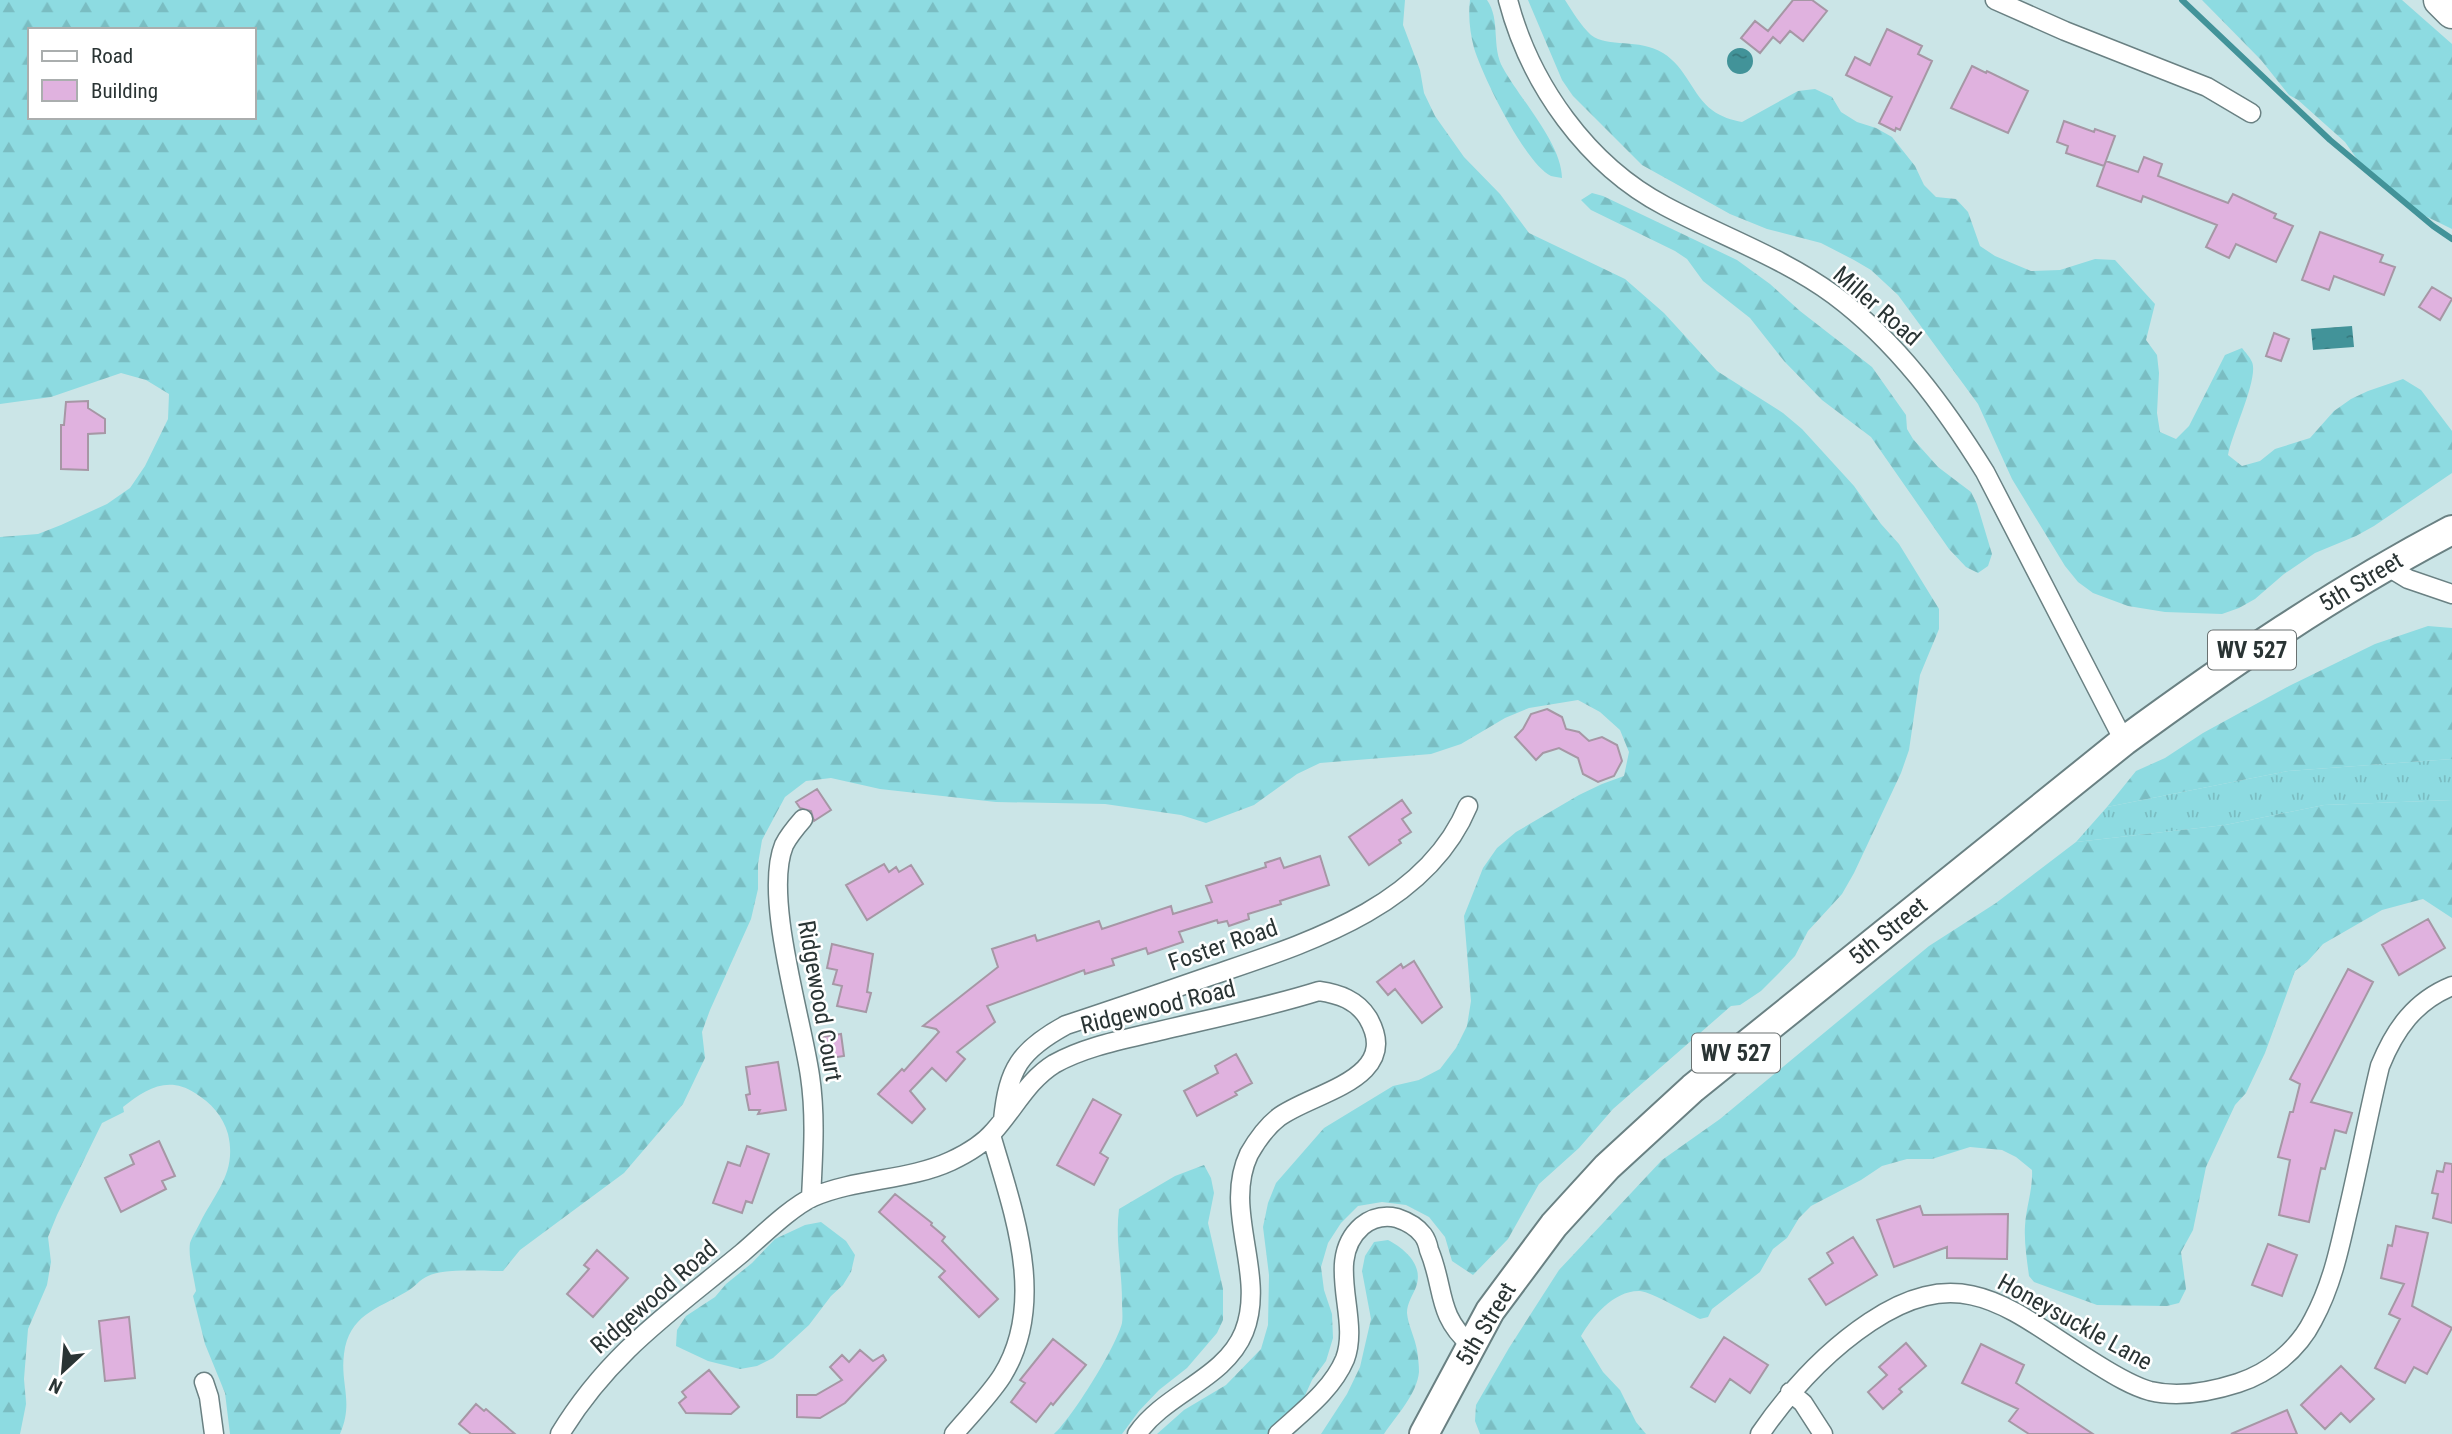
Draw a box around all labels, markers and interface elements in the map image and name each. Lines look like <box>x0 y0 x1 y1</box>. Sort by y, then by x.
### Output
legend <box>28 28 256 119</box>
text: Road <box>91 44 133 68</box>
text: Building <box>91 79 158 103</box>
street label: Miller Road <box>1827 260 1927 352</box>
street label: 5th Street <box>2314 546 2408 618</box>
road number: WV 527 <box>2208 630 2296 670</box>
street label: 5th Street <box>1843 891 1933 971</box>
street label: Foster Road <box>1165 913 1281 977</box>
street label: Ridgewood Court <box>792 918 848 1084</box>
street label: Ridgewood Road <box>1078 974 1238 1040</box>
road number: WV 527 <box>1692 1034 1780 1072</box>
street label: Ridgewood Road <box>585 1234 723 1360</box>
street label: Honeysuckle Lane <box>1993 1268 2157 1376</box>
street label: 5th Street <box>1450 1277 1522 1371</box>
north arrow <box>28 1336 98 1406</box>
text: N <box>45 1373 66 1399</box>

